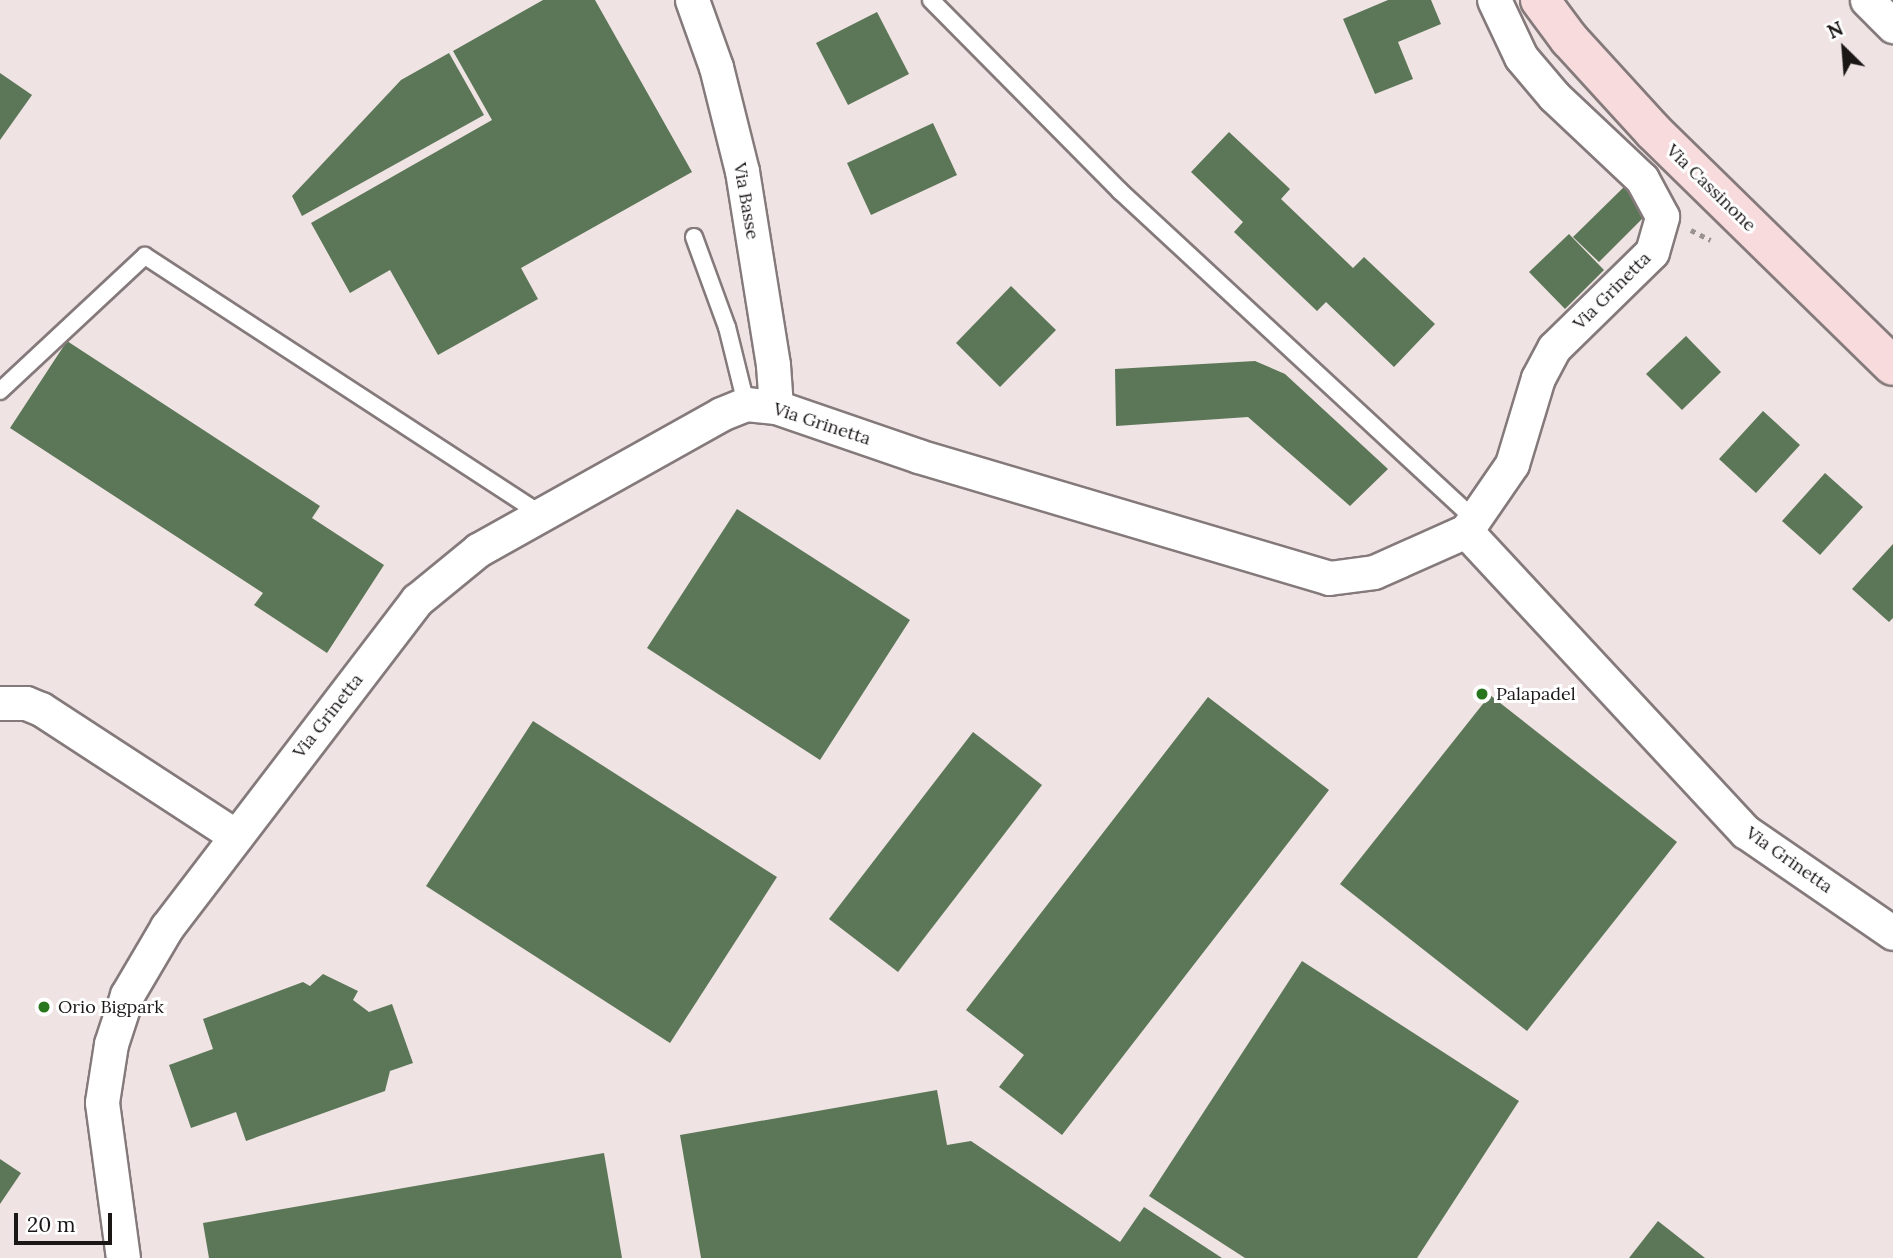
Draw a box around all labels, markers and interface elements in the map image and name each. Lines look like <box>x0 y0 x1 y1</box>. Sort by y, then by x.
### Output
north arrow <box>1809 14 1879 84</box>
text: N <box>1823 16 1847 44</box>
street label: Via Cassinone <box>1662 140 1760 236</box>
street label: Via Basse <box>729 161 763 241</box>
street label: Via Grinetta <box>1569 248 1655 334</box>
street label: Via Grinetta <box>771 398 873 450</box>
street label: Via Grinetta <box>288 670 368 762</box>
place label: Palapadel <box>1496 683 1576 705</box>
marker: Palapadel <box>1474 686 1490 702</box>
street label: Via Grinetta <box>1741 822 1837 898</box>
place label: Orio Bigpark <box>58 996 164 1018</box>
marker: Orio Bigpark <box>36 999 52 1015</box>
scale bar <box>18 1198 116 1242</box>
text: 20 m <box>27 1211 76 1238</box>

